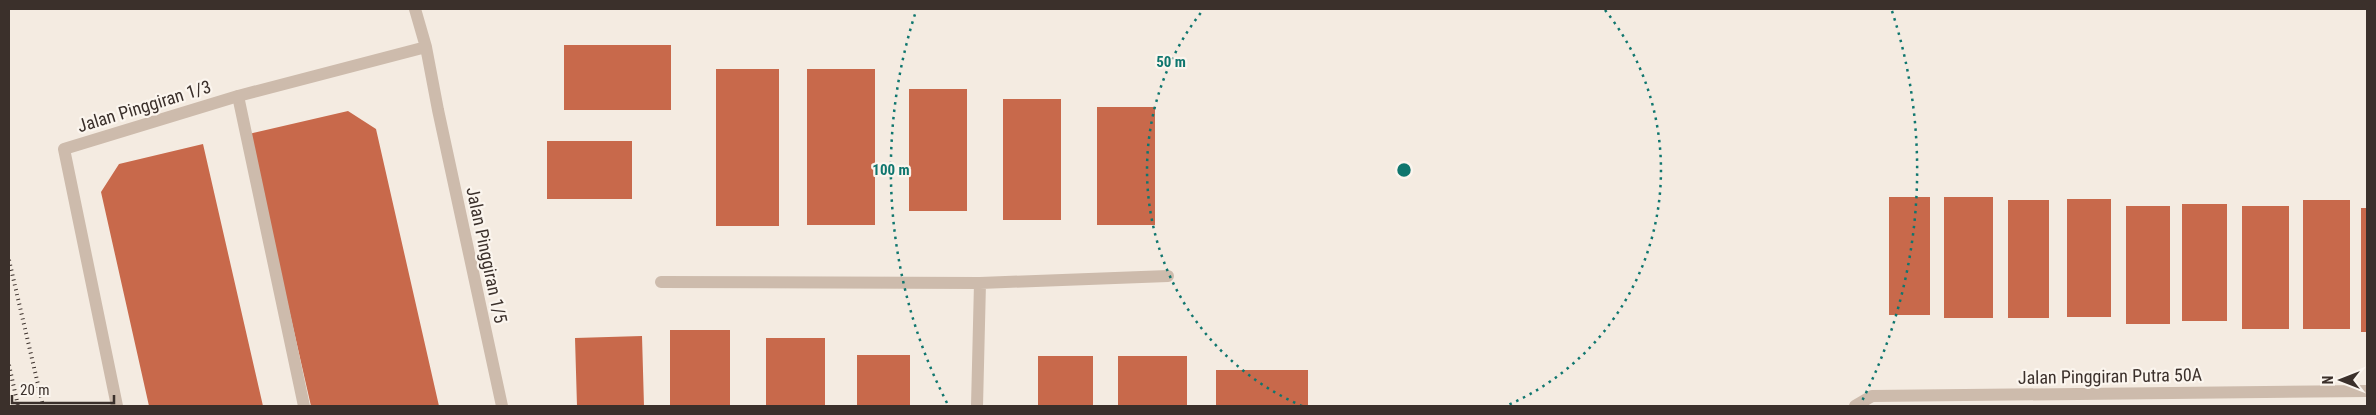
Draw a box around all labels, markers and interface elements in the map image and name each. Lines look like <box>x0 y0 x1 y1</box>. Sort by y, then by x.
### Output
text: 50 m <box>1156 53 1186 71</box>
street label: Jalan Pinggiran 1/3 <box>75 76 213 136</box>
text: 100 m <box>872 161 910 179</box>
centre of rings <box>1395 161 1413 179</box>
street label: Jalan Pinggiran 1/5 <box>462 185 512 325</box>
north arrow <box>2316 355 2366 405</box>
street label: Jalan Pinggiran Putra 50A <box>2018 364 2203 388</box>
scale bar <box>12 372 115 404</box>
text: N <box>2320 376 2336 384</box>
text: 20 m <box>20 381 50 399</box>

